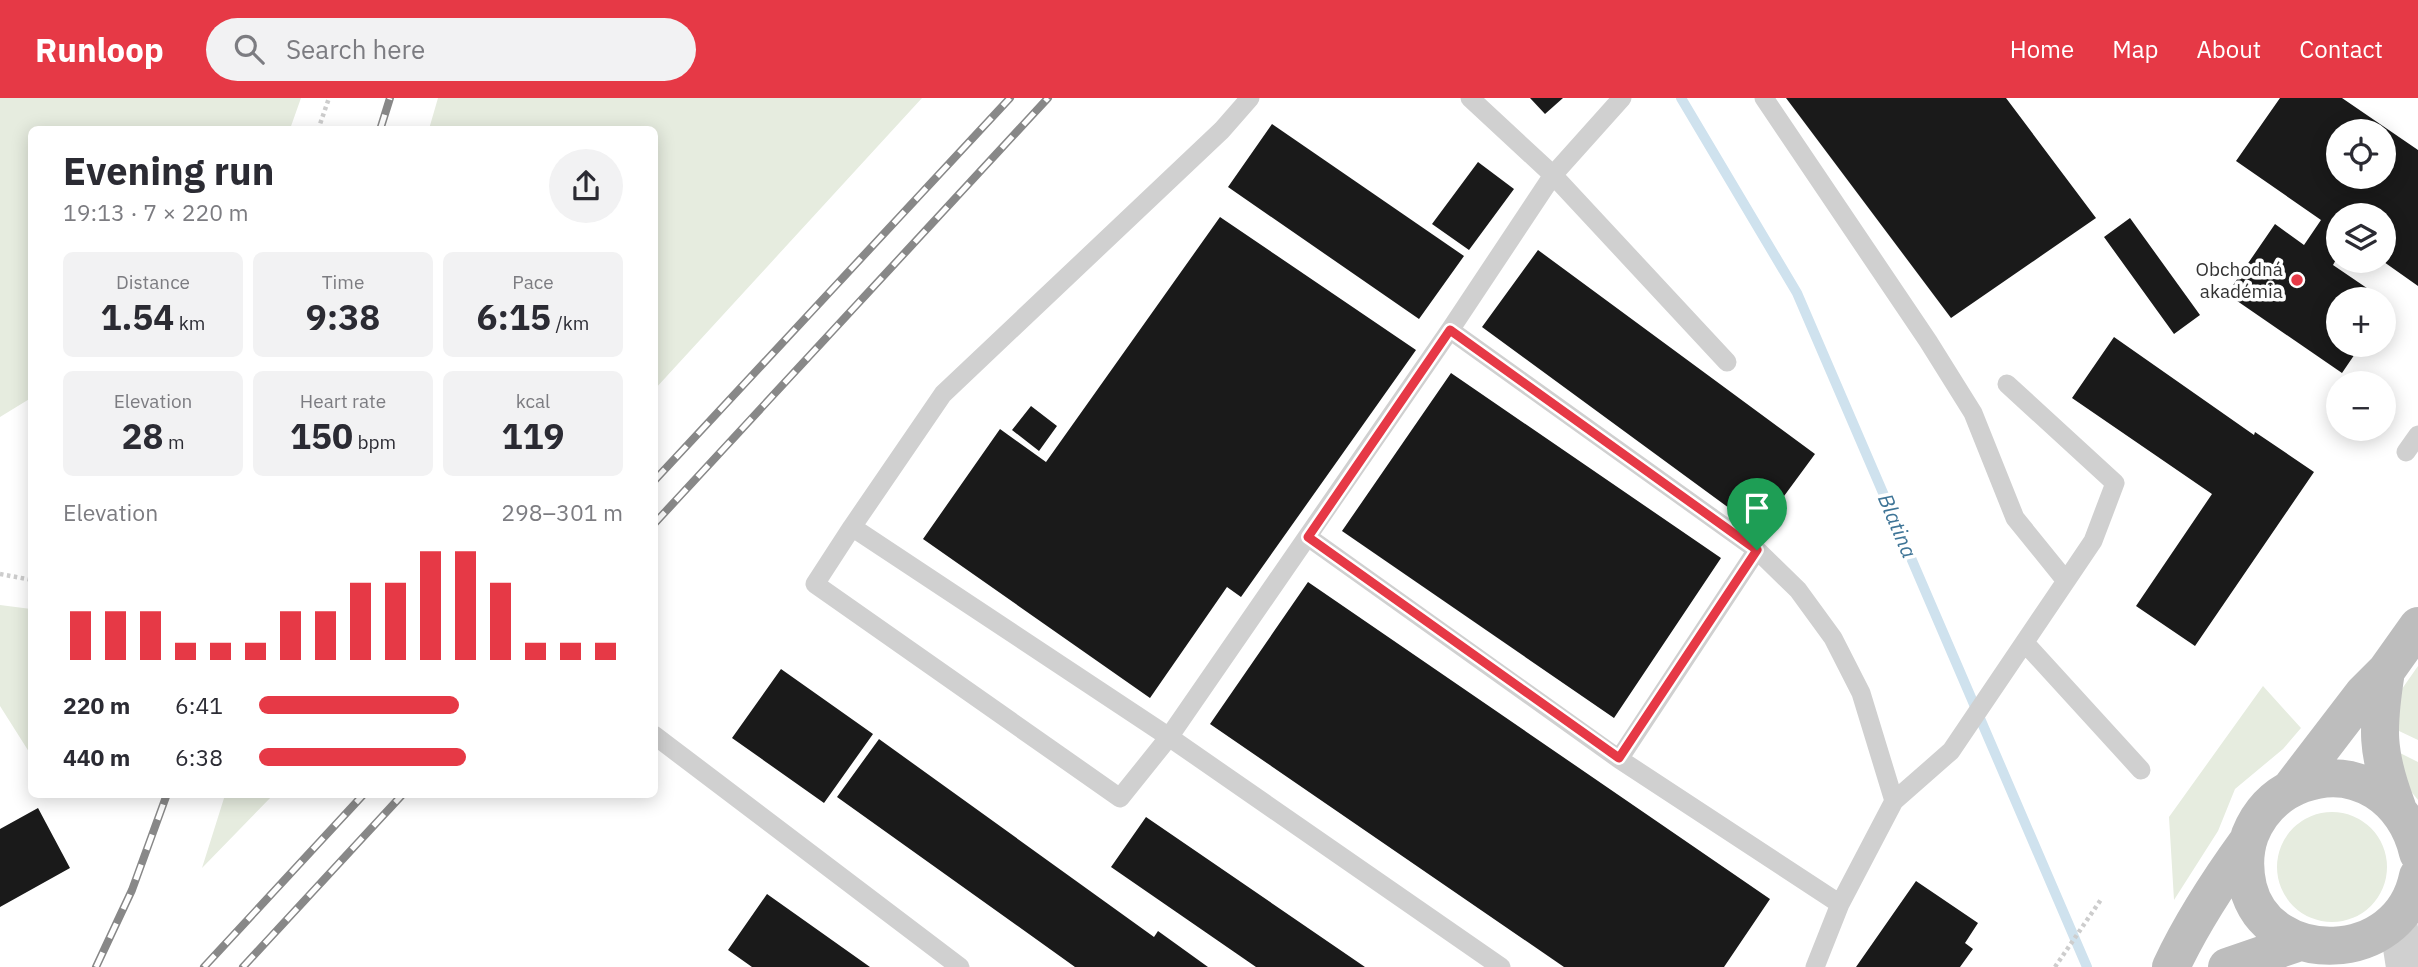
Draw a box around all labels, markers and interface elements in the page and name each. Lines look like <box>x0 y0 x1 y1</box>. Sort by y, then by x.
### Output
search box <box>206 18 696 81</box>
text: Runloop <box>35 28 164 71</box>
icon: search <box>230 30 268 68</box>
text: Search here <box>286 32 425 66</box>
text: Home <box>2010 33 2074 65</box>
text: Map <box>2112 33 2158 65</box>
text: About <box>2196 33 2261 65</box>
text: Contact <box>2299 33 2383 65</box>
map controls <box>2326 119 2396 441</box>
button: locate <box>2326 119 2396 189</box>
text: Evening run <box>63 146 274 195</box>
button: share <box>549 149 623 223</box>
text: 19:13 · 7 × 220 m <box>63 197 249 227</box>
button: layers <box>2326 203 2396 273</box>
place label: Obchodná akadémia <box>2196 257 2283 303</box>
text: Distance <box>116 270 190 294</box>
text: Time <box>322 270 364 294</box>
text: Pace <box>512 270 554 294</box>
marker: Obchodná akadémia <box>2289 272 2305 288</box>
button: + <box>2326 287 2396 357</box>
text: 1.54 <box>101 294 174 340</box>
text: 9:38 <box>306 294 380 340</box>
text: 6:15 <box>477 294 551 340</box>
text: km <box>174 311 205 335</box>
text: /km <box>551 311 589 335</box>
button: − <box>2326 371 2396 441</box>
text: Elevation <box>114 389 192 413</box>
text: Heart rate <box>300 389 386 413</box>
text: kcal <box>516 389 550 413</box>
text: 28 <box>121 413 163 459</box>
text: 150 <box>290 413 353 459</box>
text: 119 <box>501 413 565 459</box>
text: m <box>163 430 185 454</box>
text: bpm <box>353 430 396 454</box>
pin <box>1727 478 1787 550</box>
icon: arrive <box>1738 489 1776 527</box>
water label: Blatina <box>1872 489 1924 562</box>
text: Elevation <box>63 497 158 527</box>
text: 298–301 m <box>501 497 623 527</box>
text: 220 m <box>63 690 130 720</box>
text: 6:41 <box>175 690 223 720</box>
text: 440 m <box>63 742 130 772</box>
text: 6:38 <box>175 742 223 772</box>

